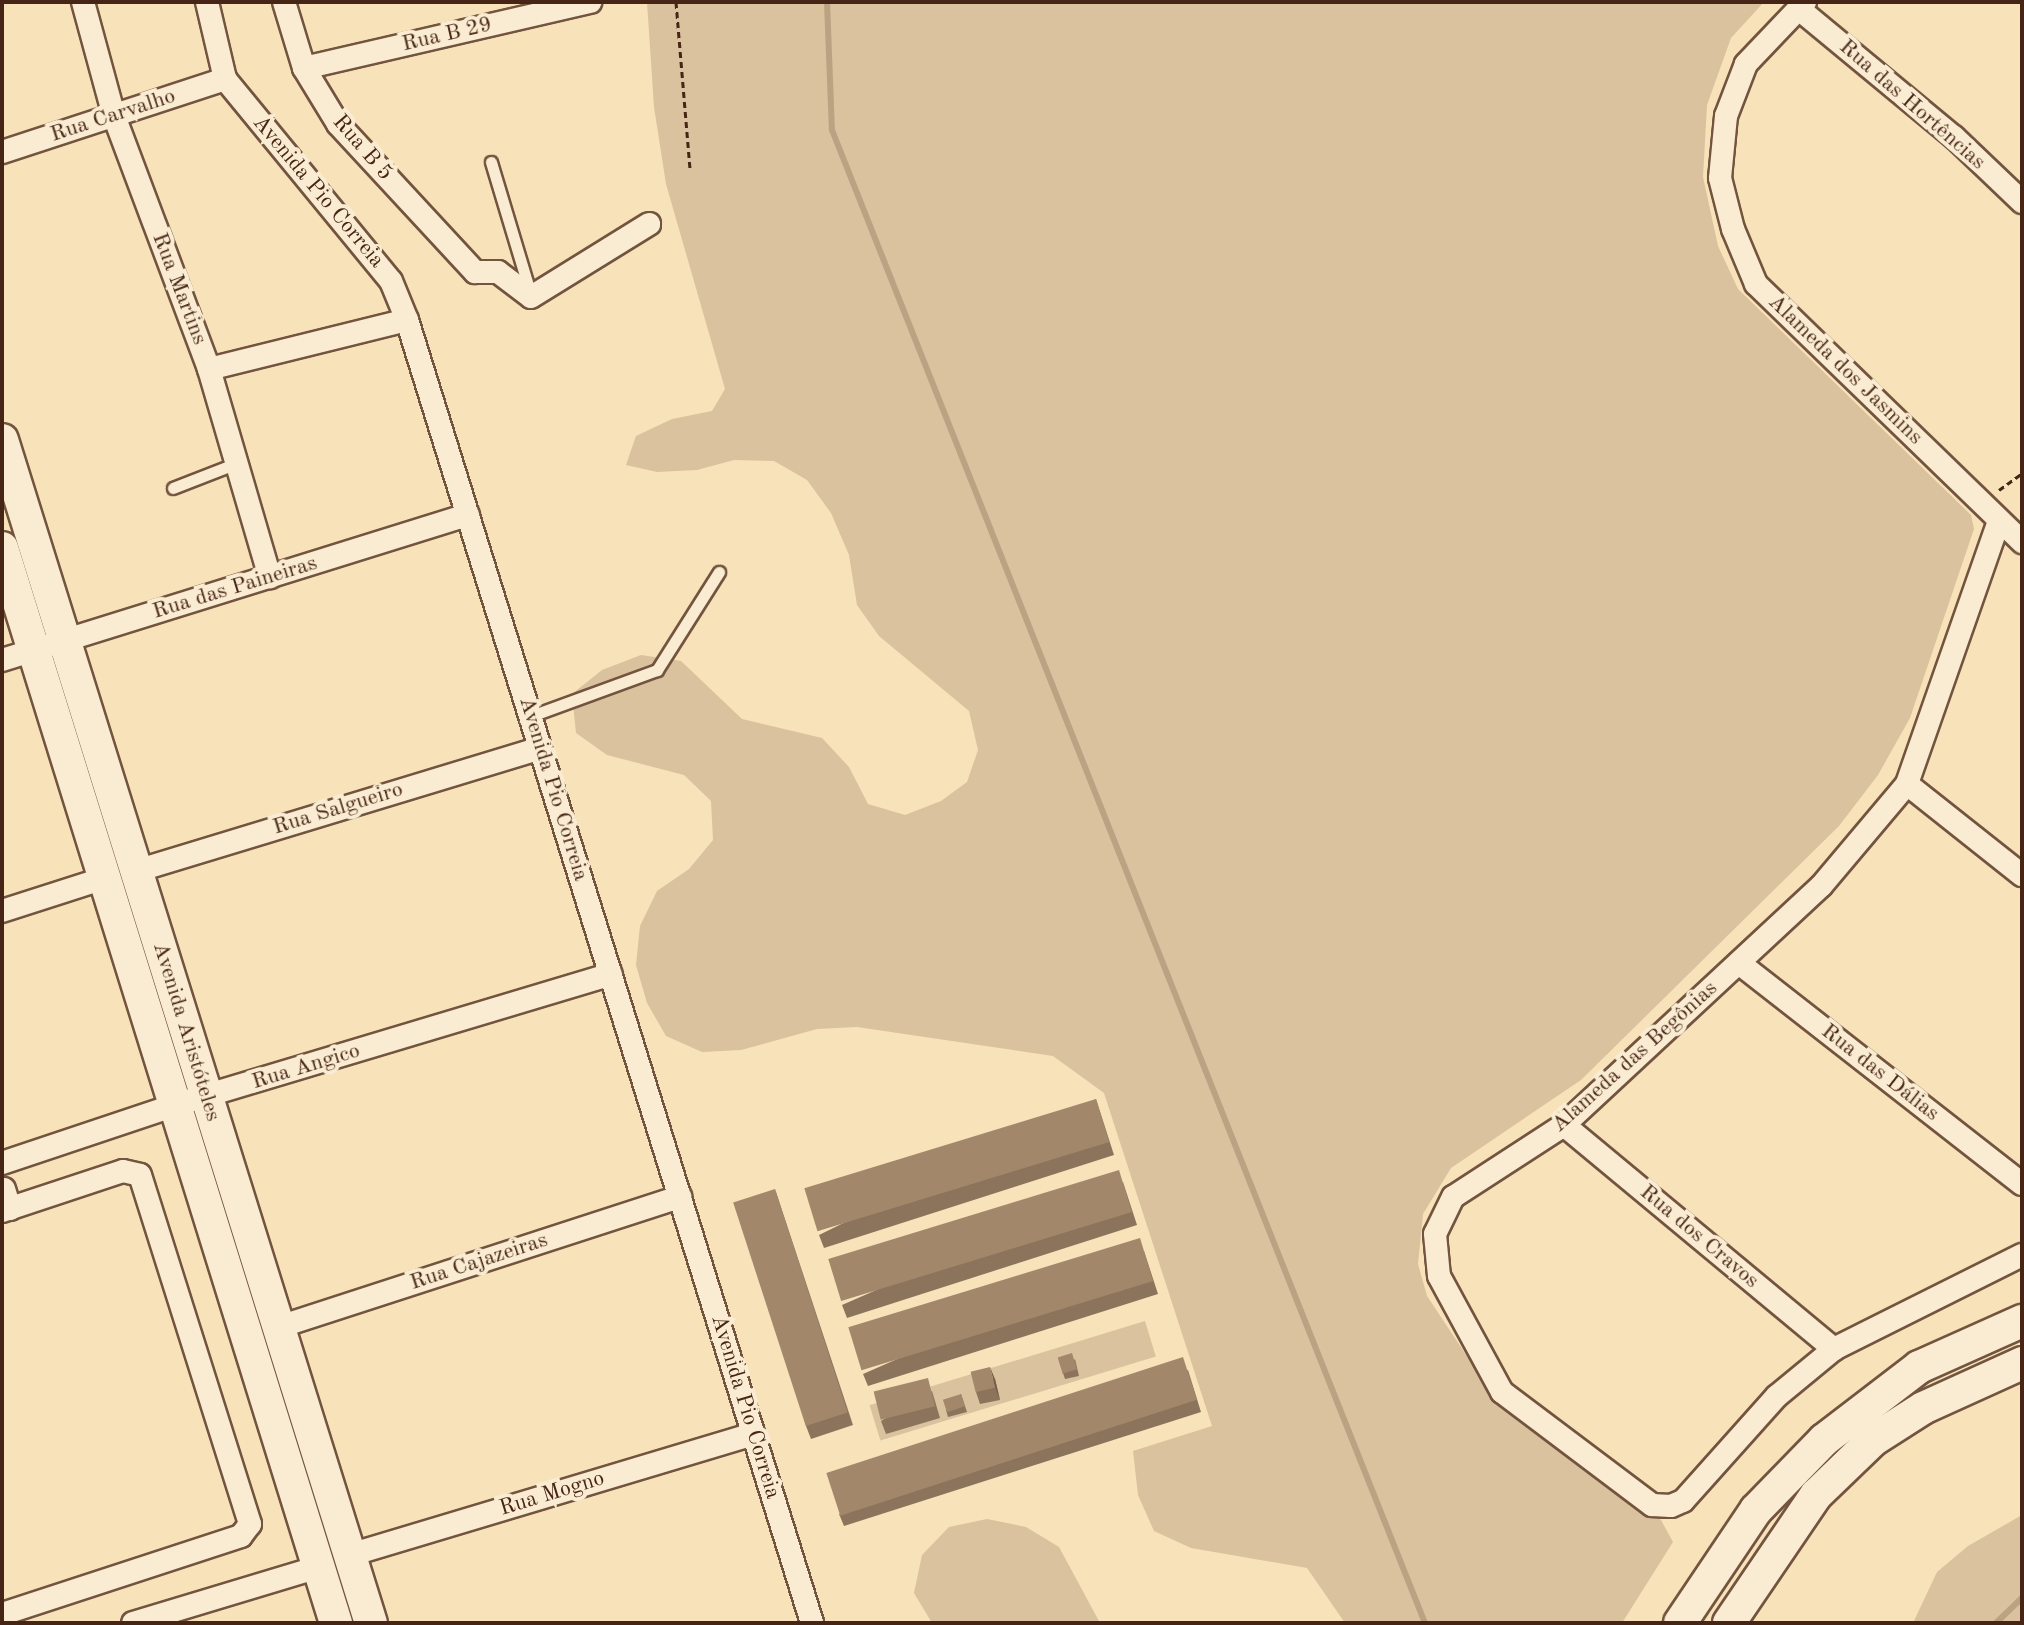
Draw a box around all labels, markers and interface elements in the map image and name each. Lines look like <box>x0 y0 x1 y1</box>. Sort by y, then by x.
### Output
street label: Rua B 29 <box>400 12 494 58</box>
street label: Rua das Hortências <box>1833 34 1991 176</box>
street label: Rua Carvalho <box>47 83 179 149</box>
street label: Avenida Pio Correia <box>246 110 390 274</box>
street label: Rua B 5 <box>326 110 398 186</box>
street label: Rua Martins <box>146 229 212 349</box>
street label: Alameda dos Jasmins <box>1762 289 1928 451</box>
street label: Rua das Paineiras <box>149 550 321 626</box>
street label: Avenida Pio Correia <box>512 694 594 884</box>
street label: Rua Salgueiro <box>270 777 406 841</box>
street label: Avenida Aristóteles <box>146 939 226 1125</box>
street label: Alameda das Begônias <box>1547 976 1723 1138</box>
street label: Rua das Dálias <box>1816 1019 1944 1127</box>
street label: Rua Angico <box>249 1038 363 1096</box>
street label: Rua dos Cravos <box>1634 1179 1764 1295</box>
street label: Rua Cajazeiras <box>407 1227 551 1297</box>
street label: Avenida Pio Correia <box>704 1312 786 1502</box>
street label: Rua Mogno <box>496 1466 608 1522</box>

